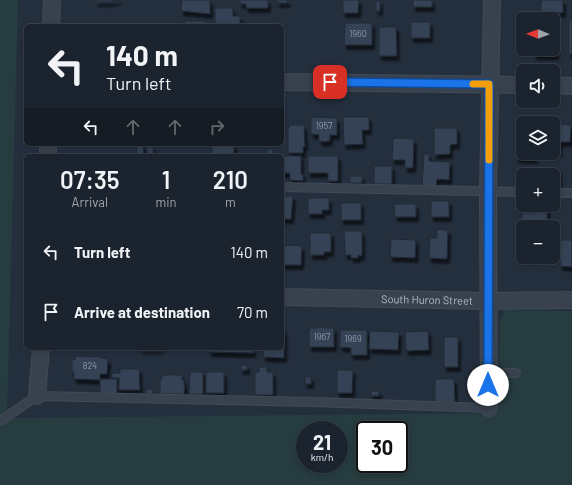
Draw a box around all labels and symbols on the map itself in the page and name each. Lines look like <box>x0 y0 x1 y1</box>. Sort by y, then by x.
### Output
north arrow <box>516 12 560 56</box>
house number: 1960 <box>349 28 367 39</box>
pin <box>313 65 347 99</box>
house number: 1957 <box>316 120 333 131</box>
street label: South Huron Street <box>381 292 473 307</box>
house number: 1967 <box>314 331 331 342</box>
house number: 1969 <box>344 333 362 344</box>
house number: 824 <box>83 360 97 371</box>
position arrow <box>467 364 509 406</box>
speed limit sign: 30 <box>356 421 408 473</box>

